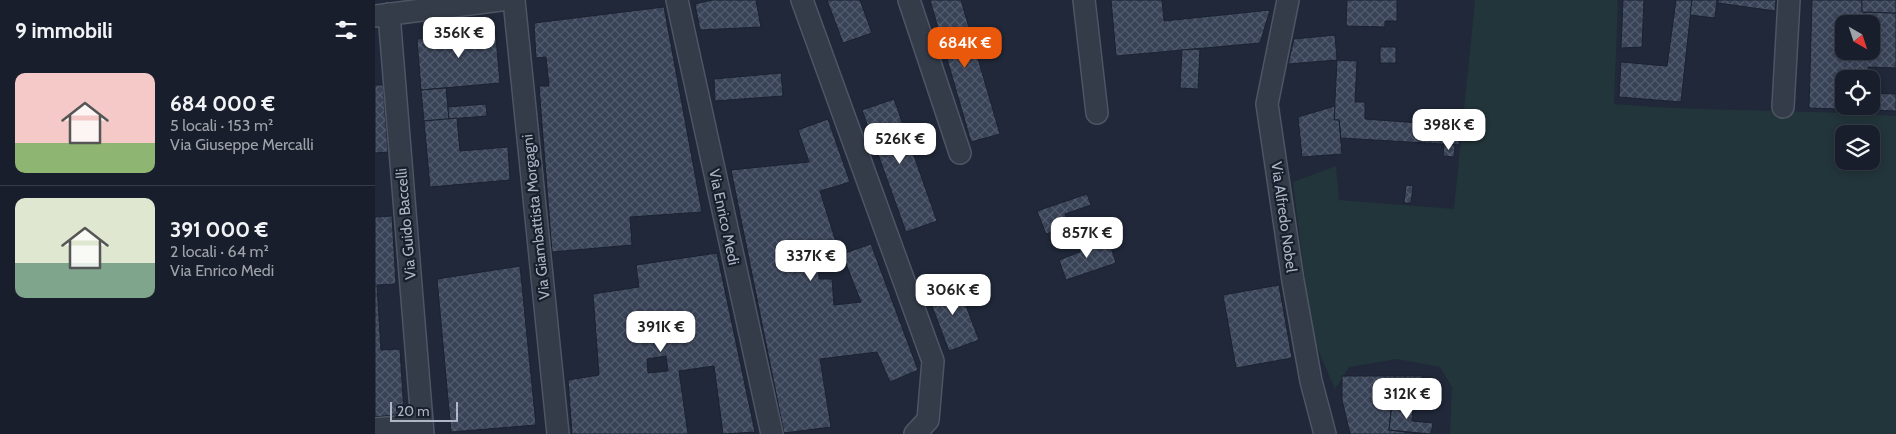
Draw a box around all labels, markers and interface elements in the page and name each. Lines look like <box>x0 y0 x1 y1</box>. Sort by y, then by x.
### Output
north arrow <box>1835 15 1880 60</box>
map controls <box>1835 15 1880 170</box>
icon: filters <box>332 16 360 44</box>
pin: 356K € <box>418 17 500 59</box>
text: 9 immobili <box>15 18 113 43</box>
text: 356K € <box>434 23 484 42</box>
pin: 684K € <box>924 27 1006 69</box>
text: 684K € <box>939 33 991 52</box>
button: locate <box>1835 70 1880 115</box>
text: 684 000 € <box>170 91 275 116</box>
icon: home <box>55 93 115 153</box>
pin: 398K € <box>1408 108 1490 151</box>
text: 398K € <box>1423 115 1475 134</box>
text: 5 locali · 153 m² <box>170 116 273 135</box>
pin: 526K € <box>859 122 941 165</box>
button: layers <box>1835 125 1880 170</box>
text: 526K € <box>875 129 925 148</box>
street label: Via Giambattista Morgagni <box>518 133 554 301</box>
text: Via Giuseppe Mercalli <box>170 135 314 154</box>
street label: Via Alfredo Nobel <box>1267 161 1301 274</box>
street label: Via Guido Baccelli <box>392 167 420 281</box>
street label: Via Enrico Medi <box>705 167 743 267</box>
pin: 857K € <box>1046 216 1128 259</box>
text: 391 000 € <box>170 217 268 242</box>
icon: home <box>55 218 115 278</box>
text: 857K € <box>1062 223 1112 242</box>
pin: 337K € <box>770 240 852 282</box>
text: 2 locali · 64 m² <box>170 242 269 261</box>
text: 337K € <box>786 246 836 265</box>
text: Via Enrico Medi <box>170 261 274 280</box>
pin: 306K € <box>912 274 994 316</box>
text: 306K € <box>927 280 979 299</box>
pin: 391K € <box>620 310 702 353</box>
text: 391K € <box>637 317 685 336</box>
pin: 312K € <box>1366 378 1448 420</box>
text: 312K € <box>1384 384 1430 403</box>
scale bar <box>390 399 457 422</box>
text: 20 m <box>397 402 430 420</box>

